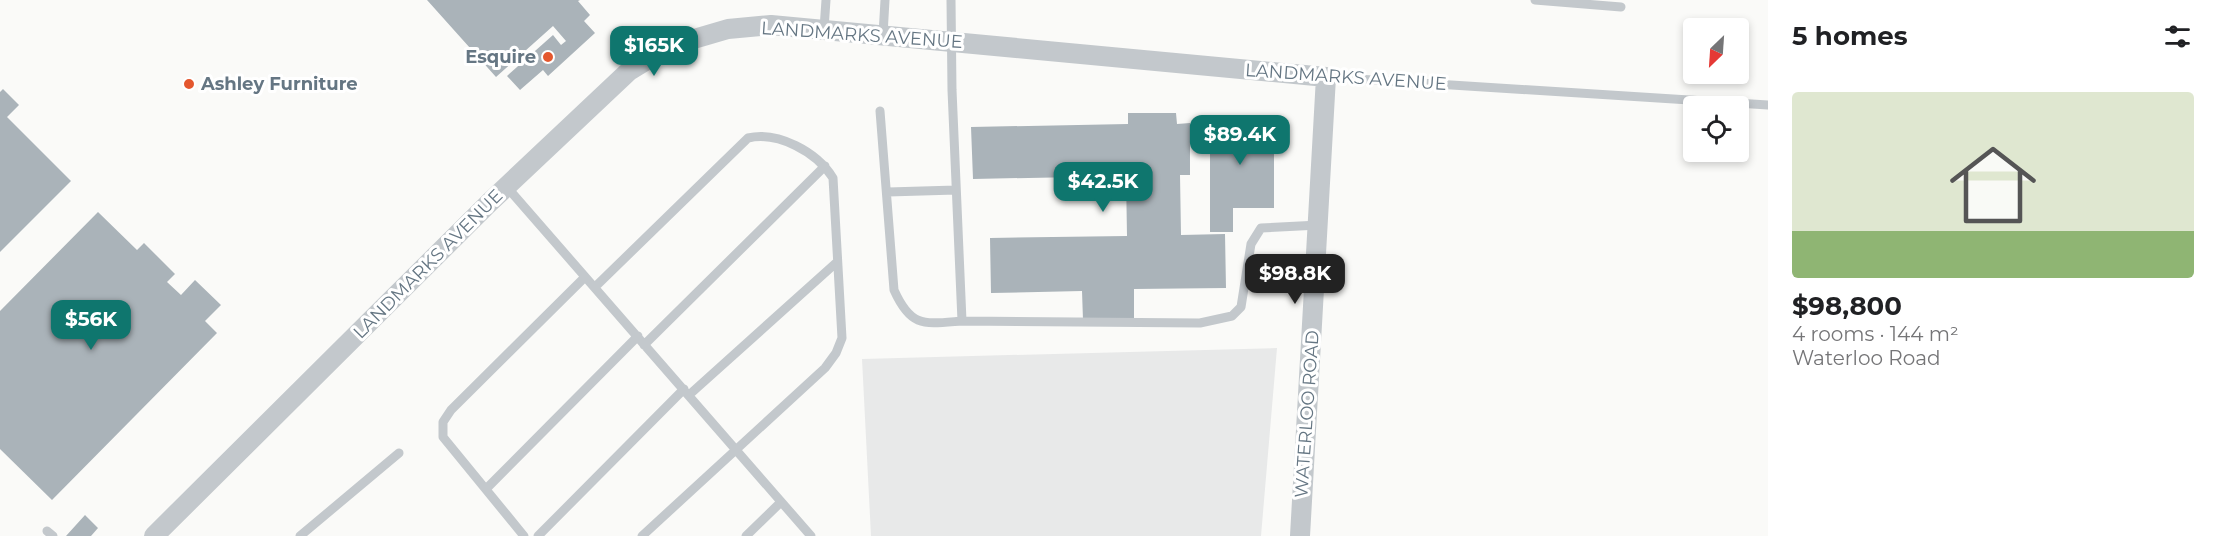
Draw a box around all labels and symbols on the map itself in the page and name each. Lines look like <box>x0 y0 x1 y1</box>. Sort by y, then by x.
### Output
street label: LANDMARKS AVENUE <box>760 17 964 53</box>
north arrow <box>1683 18 1749 84</box>
pin: $165K <box>612 26 696 77</box>
place label: Esquire <box>465 46 536 68</box>
marker: Esquire <box>541 50 555 64</box>
street label: LANDMARKS AVENUE <box>1244 59 1448 95</box>
place label: Ashley Furniture <box>200 73 358 95</box>
marker: Ashley Furniture <box>182 77 196 91</box>
pin: $89.4K <box>1191 115 1289 166</box>
pin: $42.5K <box>1054 162 1152 213</box>
street label: LANDMARKS AVENUE <box>349 185 507 343</box>
pin: $98.8K <box>1246 254 1344 305</box>
pin: $56K <box>55 300 127 351</box>
street label: WATERLOO ROAD <box>1290 329 1324 499</box>

